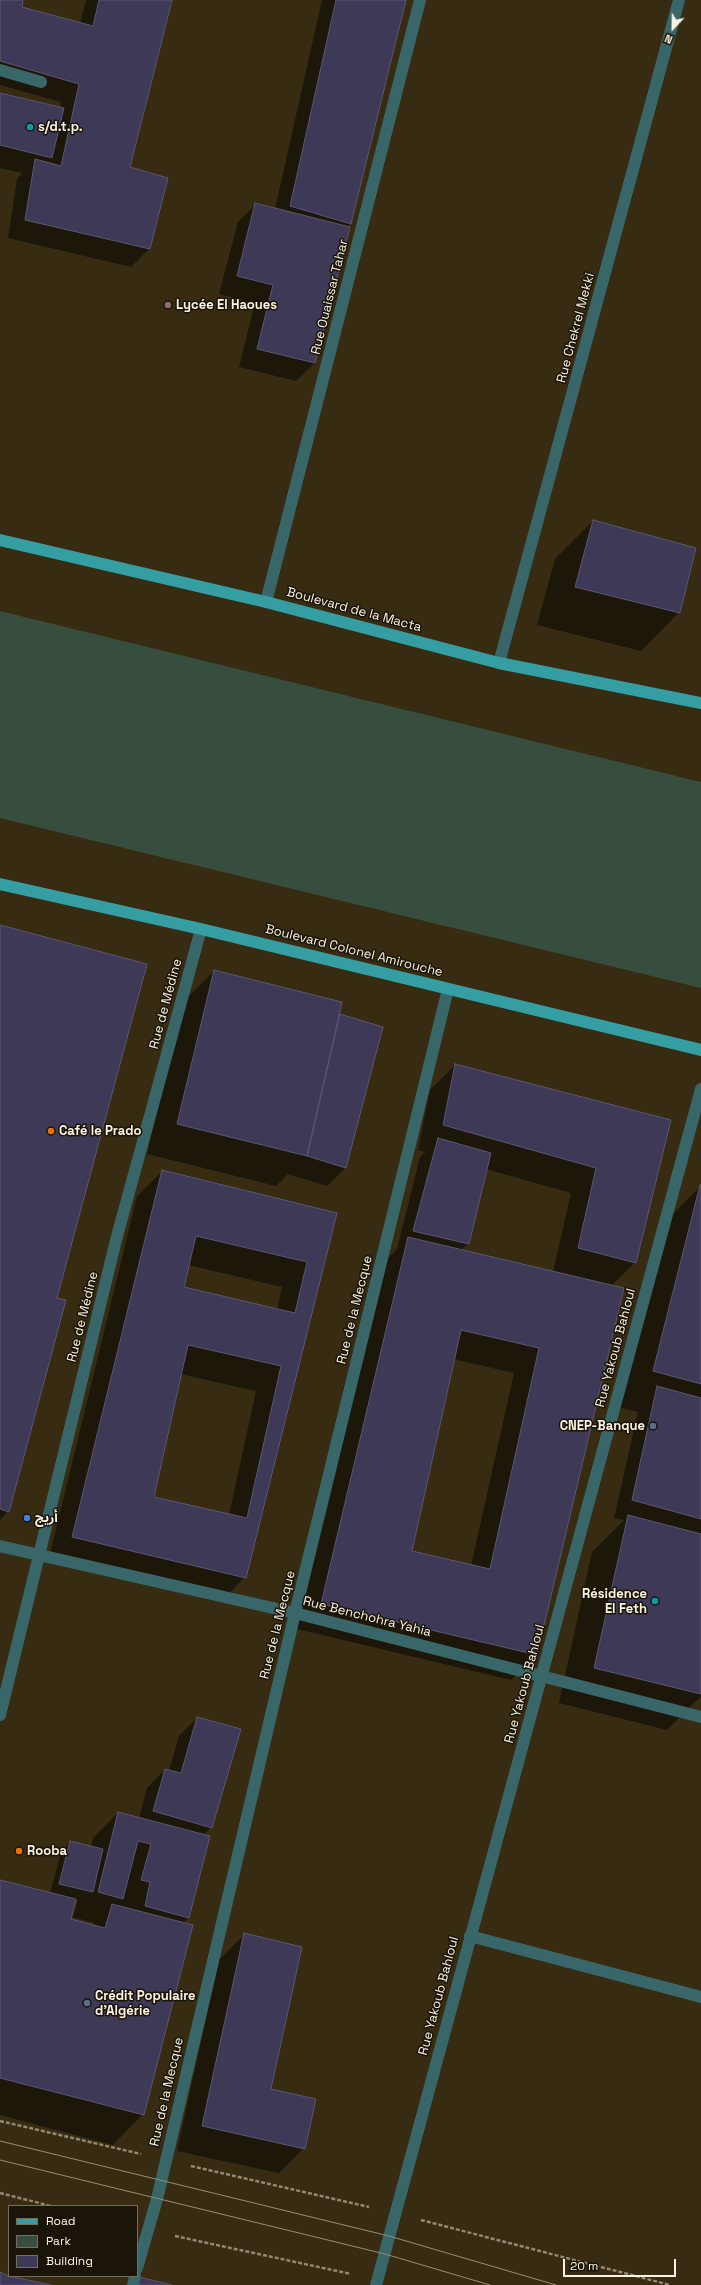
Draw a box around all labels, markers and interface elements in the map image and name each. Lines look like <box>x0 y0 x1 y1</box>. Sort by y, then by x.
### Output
north arrow <box>653 8 693 48</box>
text: N <box>662 31 675 47</box>
place label: s/d.t.p. <box>38 119 83 135</box>
marker: s/d.t.p. <box>25 122 35 132</box>
street label: Rue Ouaissar Tahar <box>308 238 352 356</box>
street label: Rue Chekrel Mekki <box>554 271 598 385</box>
place label: Lycée El Haoues <box>176 297 277 313</box>
marker: Lycée El Haoues <box>163 300 173 310</box>
street label: Boulevard de la Macta <box>285 585 423 635</box>
street label: Boulevard Colonel Amirouche <box>264 921 444 981</box>
street label: Rue de Médine <box>146 957 186 1051</box>
place label: Café le Prado <box>59 1123 141 1139</box>
marker: Café le Prado <box>46 1126 56 1136</box>
street label: Rue de la Mecque <box>334 1254 376 1366</box>
street label: Rue de Médine <box>64 1270 102 1364</box>
street label: Rue Yakoub Bahloul <box>593 1287 639 1409</box>
place label: CNEP-Banque <box>560 1418 645 1434</box>
marker: CNEP-Banque <box>648 1421 658 1431</box>
place label: أريج <box>35 1510 58 1526</box>
marker: أريج <box>22 1513 32 1523</box>
street label: Rue de la Mecque <box>257 1569 299 1681</box>
place label: Résidence El Feth <box>582 1586 647 1617</box>
street label: Rue Benchohra Yahia <box>301 1594 433 1640</box>
marker: Résidence El Feth <box>650 1596 660 1606</box>
street label: Rue Yakoub Bahloul <box>502 1623 548 1745</box>
place label: Rooba <box>27 1843 67 1859</box>
marker: Rooba <box>14 1846 24 1856</box>
street label: Rue Yakoub Bahloul <box>416 1935 462 2057</box>
place label: Crédit Populaire d'Algérie <box>95 1988 196 2019</box>
marker: Crédit Populaire d'Algérie <box>82 1998 92 2008</box>
street label: Rue de la Mecque <box>147 2036 187 2148</box>
legend <box>8 2205 138 2277</box>
text: Road <box>46 2213 75 2229</box>
text: Park <box>46 2233 71 2249</box>
scale bar <box>565 2251 678 2277</box>
text: Building <box>46 2253 93 2269</box>
text: 20 m <box>570 2258 598 2274</box>

